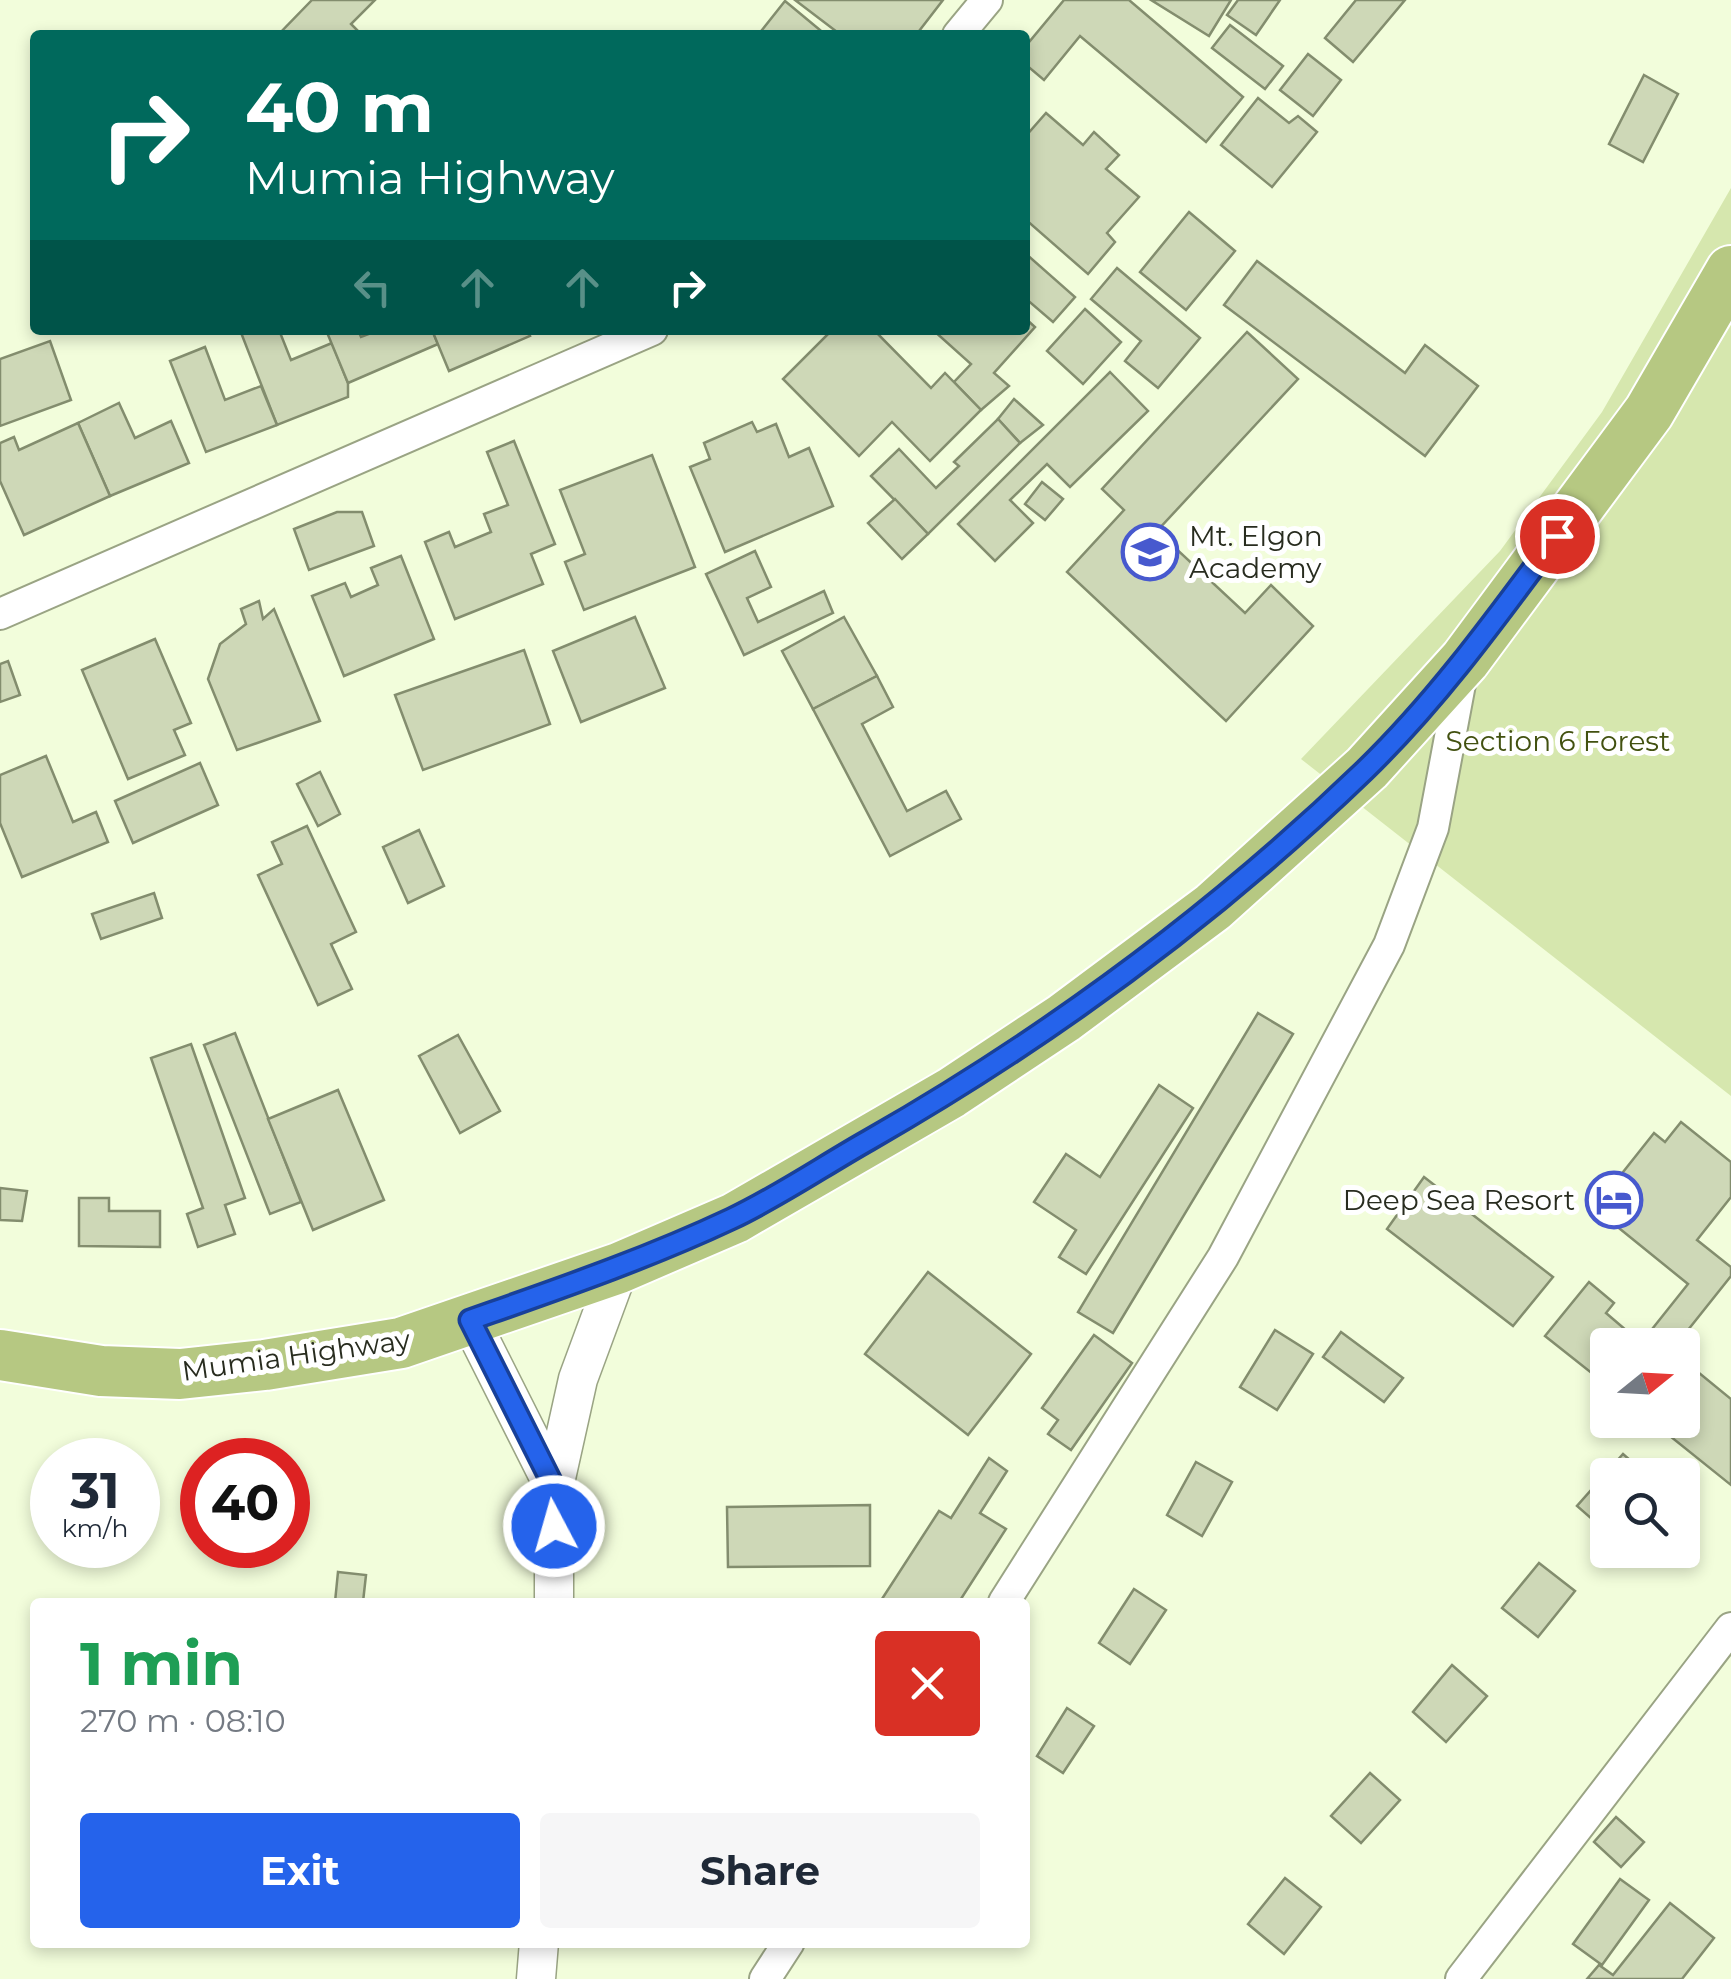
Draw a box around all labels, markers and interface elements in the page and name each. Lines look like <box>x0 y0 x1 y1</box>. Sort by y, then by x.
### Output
text: 40 m <box>245 64 434 150</box>
icon: right <box>80 70 210 200</box>
text: Mumia Highway <box>245 150 615 205</box>
icon: left <box>345 260 400 315</box>
icon: ahead <box>450 260 505 315</box>
icon: ahead <box>555 260 610 315</box>
icon: right <box>660 260 715 315</box>
pin <box>1515 494 1600 579</box>
icon: arrive <box>1530 509 1585 564</box>
place label: Mt. Elgon Academy <box>1189 519 1323 585</box>
school or university icon: Mt. Elgon Academy <box>1120 522 1180 582</box>
park label: Section 6 Forest <box>1446 724 1670 758</box>
hotel icon: Deep Sea Resort <box>1584 1170 1644 1230</box>
place label: Deep Sea Resort <box>1343 1183 1575 1217</box>
street label: Mumia Highway <box>180 1322 413 1388</box>
north arrow <box>1590 1328 1700 1438</box>
map controls <box>1590 1328 1700 1568</box>
speed limit sign: 40 <box>180 1438 310 1568</box>
button: search <box>1590 1458 1700 1568</box>
text: 31 <box>70 1460 120 1521</box>
position arrow <box>502 1474 606 1578</box>
text: km/h <box>62 1513 128 1543</box>
text: 1 min <box>80 1627 243 1700</box>
button: close <box>875 1631 980 1736</box>
text: 270 m · 08:10 <box>80 1701 286 1740</box>
button: Exit <box>80 1813 520 1928</box>
button: Share <box>540 1813 980 1928</box>

